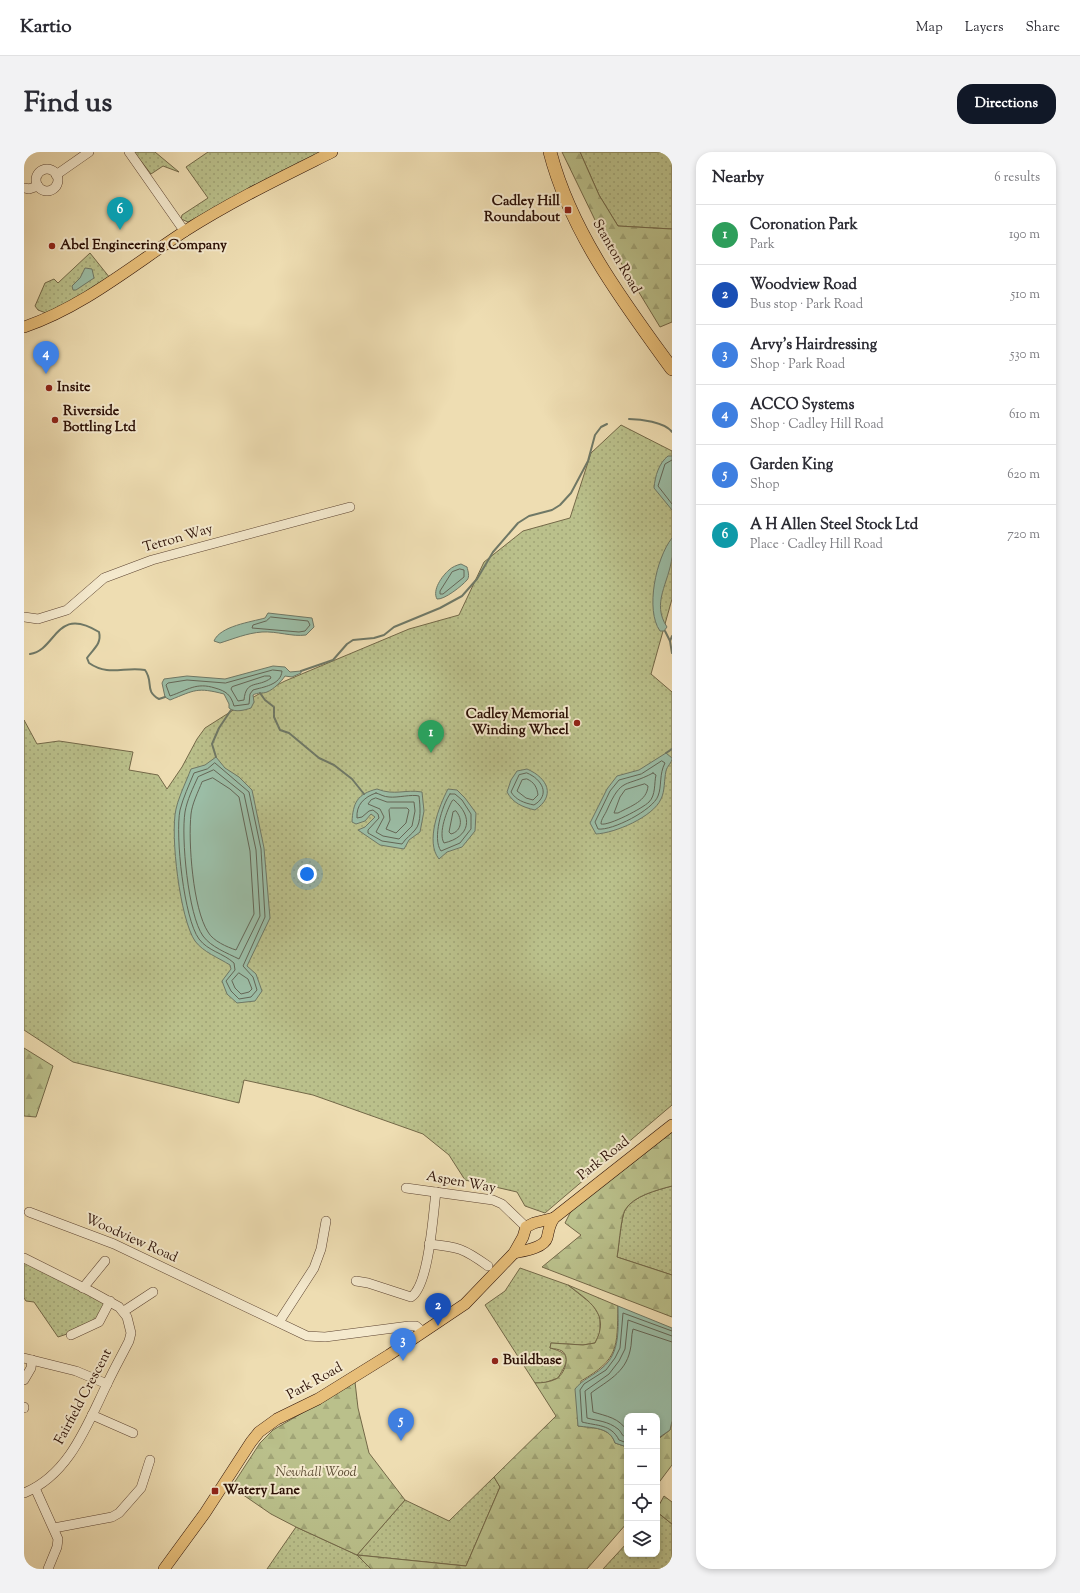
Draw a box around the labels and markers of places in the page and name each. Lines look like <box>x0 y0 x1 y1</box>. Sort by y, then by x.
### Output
place label: Cadley Hill Roundabout <box>484 192 560 228</box>
pin: 6 <box>107 197 133 230</box>
marker: Cadley Hill Roundabout <box>563 205 573 215</box>
place label: Abel Engineering Company <box>60 236 227 256</box>
marker: Abel Engineering Company <box>47 241 57 251</box>
pin: 4 <box>33 341 59 374</box>
place label: Insite <box>57 378 91 398</box>
marker: Insite <box>44 383 54 393</box>
place label: Riverside Bottling Ltd <box>63 402 136 438</box>
marker: Riverside Bottling Ltd <box>50 415 60 425</box>
place label: Cadley Memorial Winding Wheel <box>466 705 569 741</box>
marker: Cadley Memorial Winding Wheel <box>572 718 582 728</box>
pin: 1 <box>418 720 444 753</box>
pin: 2 <box>425 1293 451 1326</box>
pin: 3 <box>390 1328 416 1361</box>
place label: Buildbase <box>503 1351 562 1371</box>
marker: Buildbase <box>490 1356 500 1366</box>
pin: 5 <box>388 1408 414 1441</box>
place label: Watery Lane <box>223 1481 301 1501</box>
marker: Watery Lane <box>210 1486 220 1496</box>

